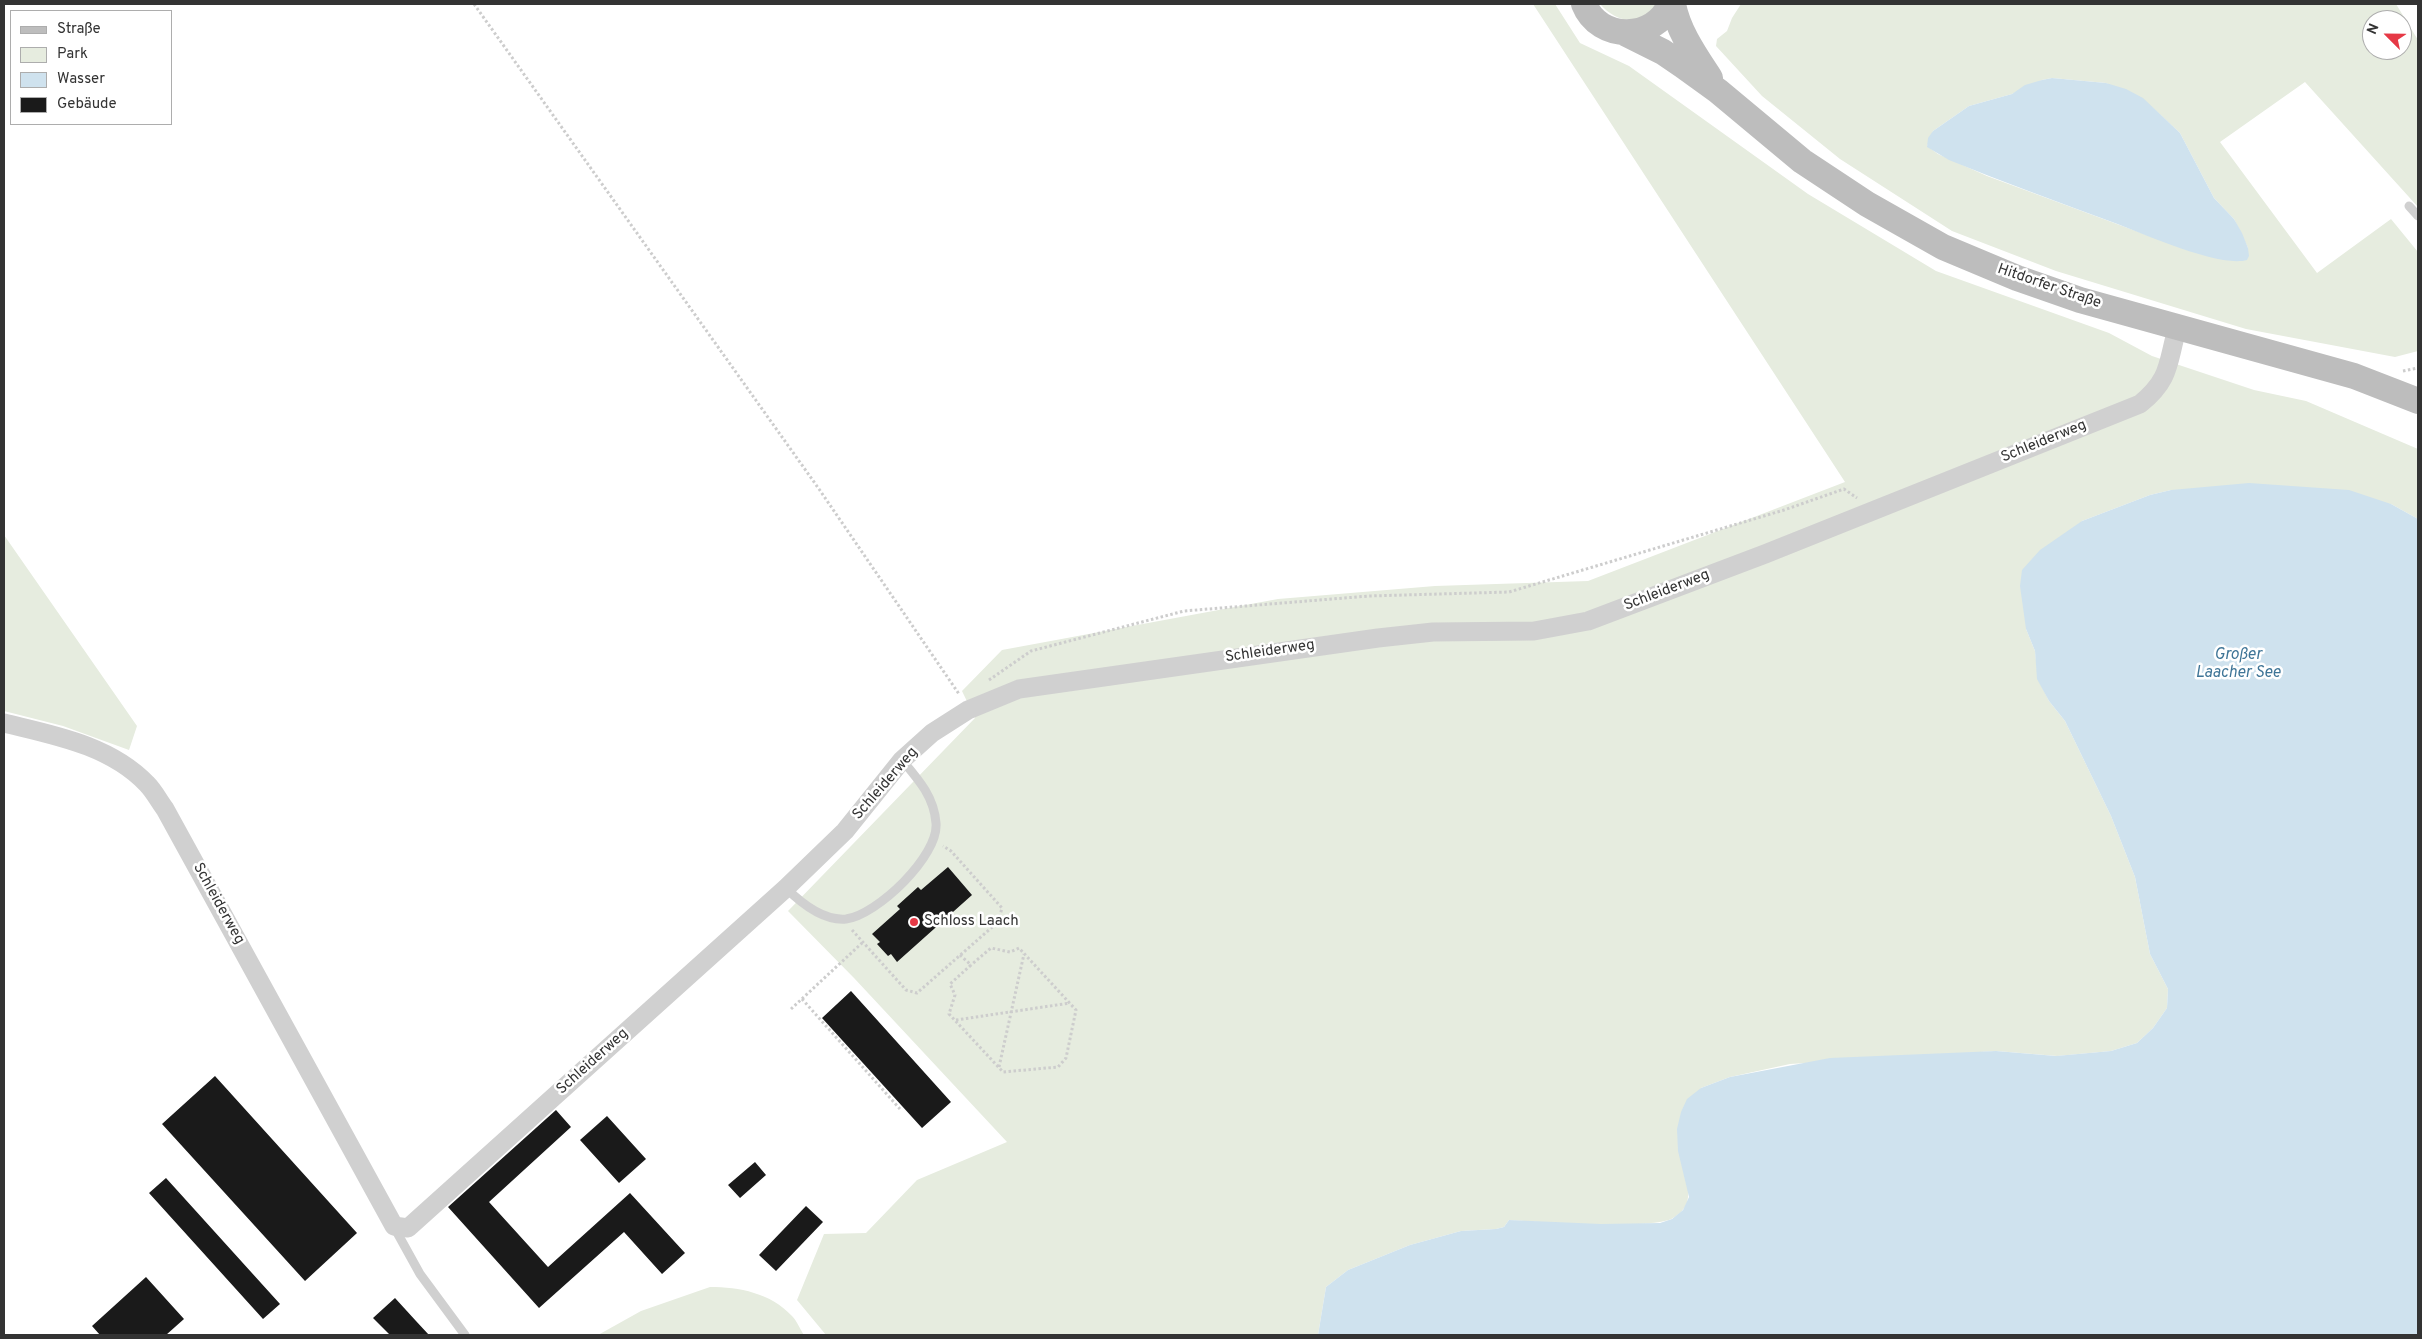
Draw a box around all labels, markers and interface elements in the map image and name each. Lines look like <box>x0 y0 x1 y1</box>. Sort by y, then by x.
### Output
legend <box>10 10 172 125</box>
north arrow <box>2362 10 2412 60</box>
text: Straße <box>57 20 101 39</box>
text: N <box>2364 21 2383 37</box>
text: Park <box>57 45 88 64</box>
text: Wasser <box>57 70 105 89</box>
text: Gebäude <box>57 95 117 114</box>
street label: Hitdorfer Straße <box>1995 261 2103 313</box>
street label: Schleiderweg <box>1999 417 2089 467</box>
street label: Schleiderweg <box>1622 566 1712 616</box>
street label: Schleiderweg <box>1224 637 1316 667</box>
water label: Großer Laacher See <box>2195 646 2281 684</box>
street label: Schleiderweg <box>850 744 922 824</box>
street label: Schleiderweg <box>188 860 248 948</box>
place label: Schloss Laach <box>924 913 1019 931</box>
marker: Schloss Laach <box>908 916 920 928</box>
street label: Schleiderweg <box>553 1025 633 1099</box>

